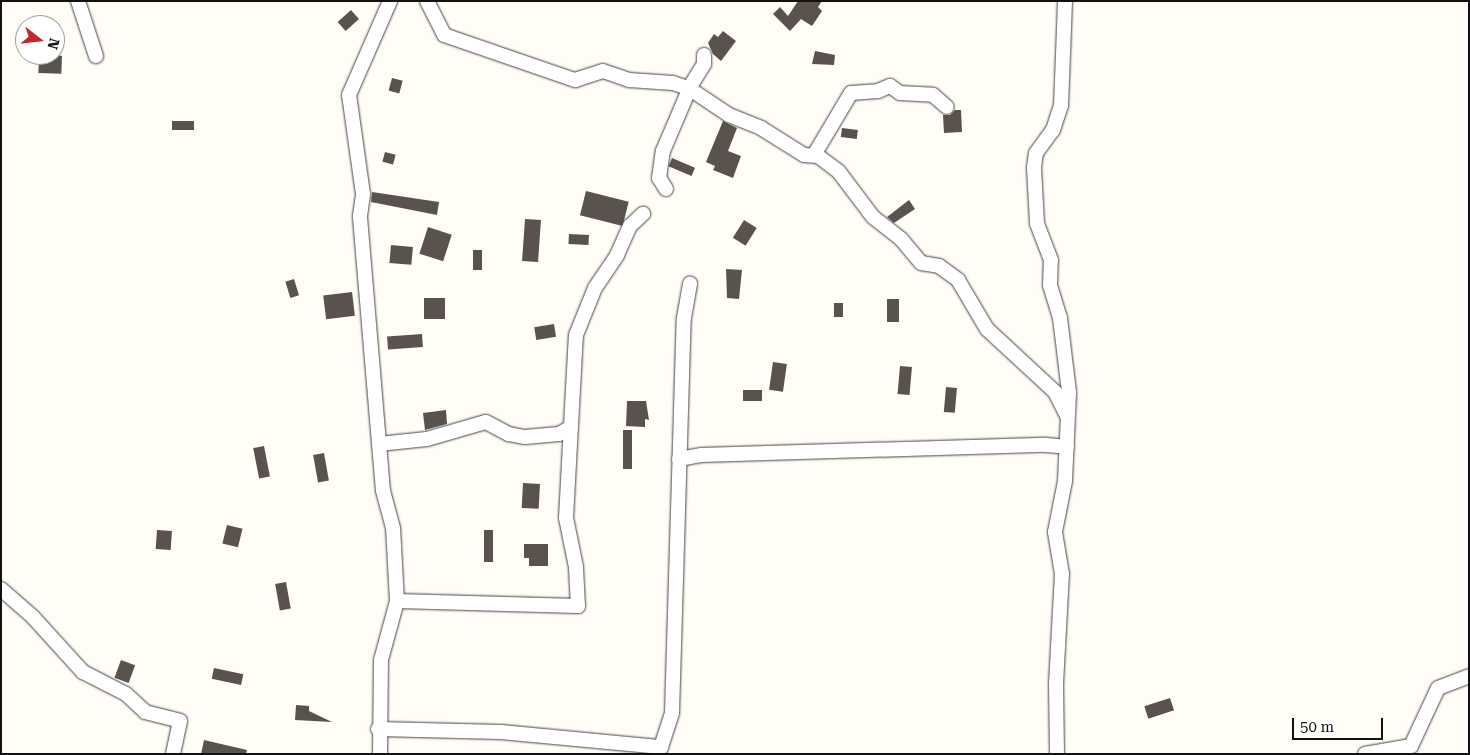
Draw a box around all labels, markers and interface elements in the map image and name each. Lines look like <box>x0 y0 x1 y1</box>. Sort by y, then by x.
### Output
north arrow <box>15 15 65 65</box>
text: N <box>44 36 63 51</box>
scale bar <box>1295 708 1386 740</box>
text: 50 m <box>1300 718 1334 736</box>

